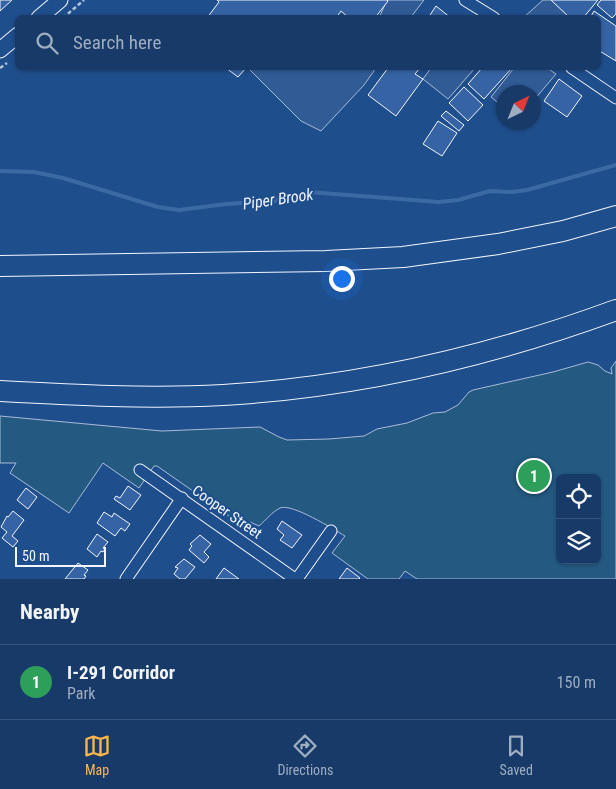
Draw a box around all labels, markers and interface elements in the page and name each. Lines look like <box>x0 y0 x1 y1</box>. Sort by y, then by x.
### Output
search box <box>15 15 601 70</box>
icon: search <box>33 29 61 57</box>
text: Search here <box>73 31 161 54</box>
north arrow <box>496 85 541 130</box>
water label: Piper Brook <box>241 185 316 213</box>
your location <box>329 266 355 292</box>
pin: 1 <box>518 457 550 495</box>
map controls <box>556 474 601 564</box>
button: locate <box>556 474 601 519</box>
street label: Cooper Street <box>189 481 265 543</box>
button: layers <box>556 519 601 564</box>
scale bar <box>15 544 106 567</box>
text: 50 m <box>22 548 50 564</box>
text: Nearby <box>20 600 79 624</box>
text: I-291 Corridor <box>67 661 175 684</box>
text: 1 <box>32 673 40 692</box>
text: 150 m <box>557 673 596 692</box>
text: Park <box>67 684 96 703</box>
tab: Map <box>83 732 111 778</box>
tab: Directions <box>277 732 333 778</box>
tab: Saved <box>500 732 533 778</box>

